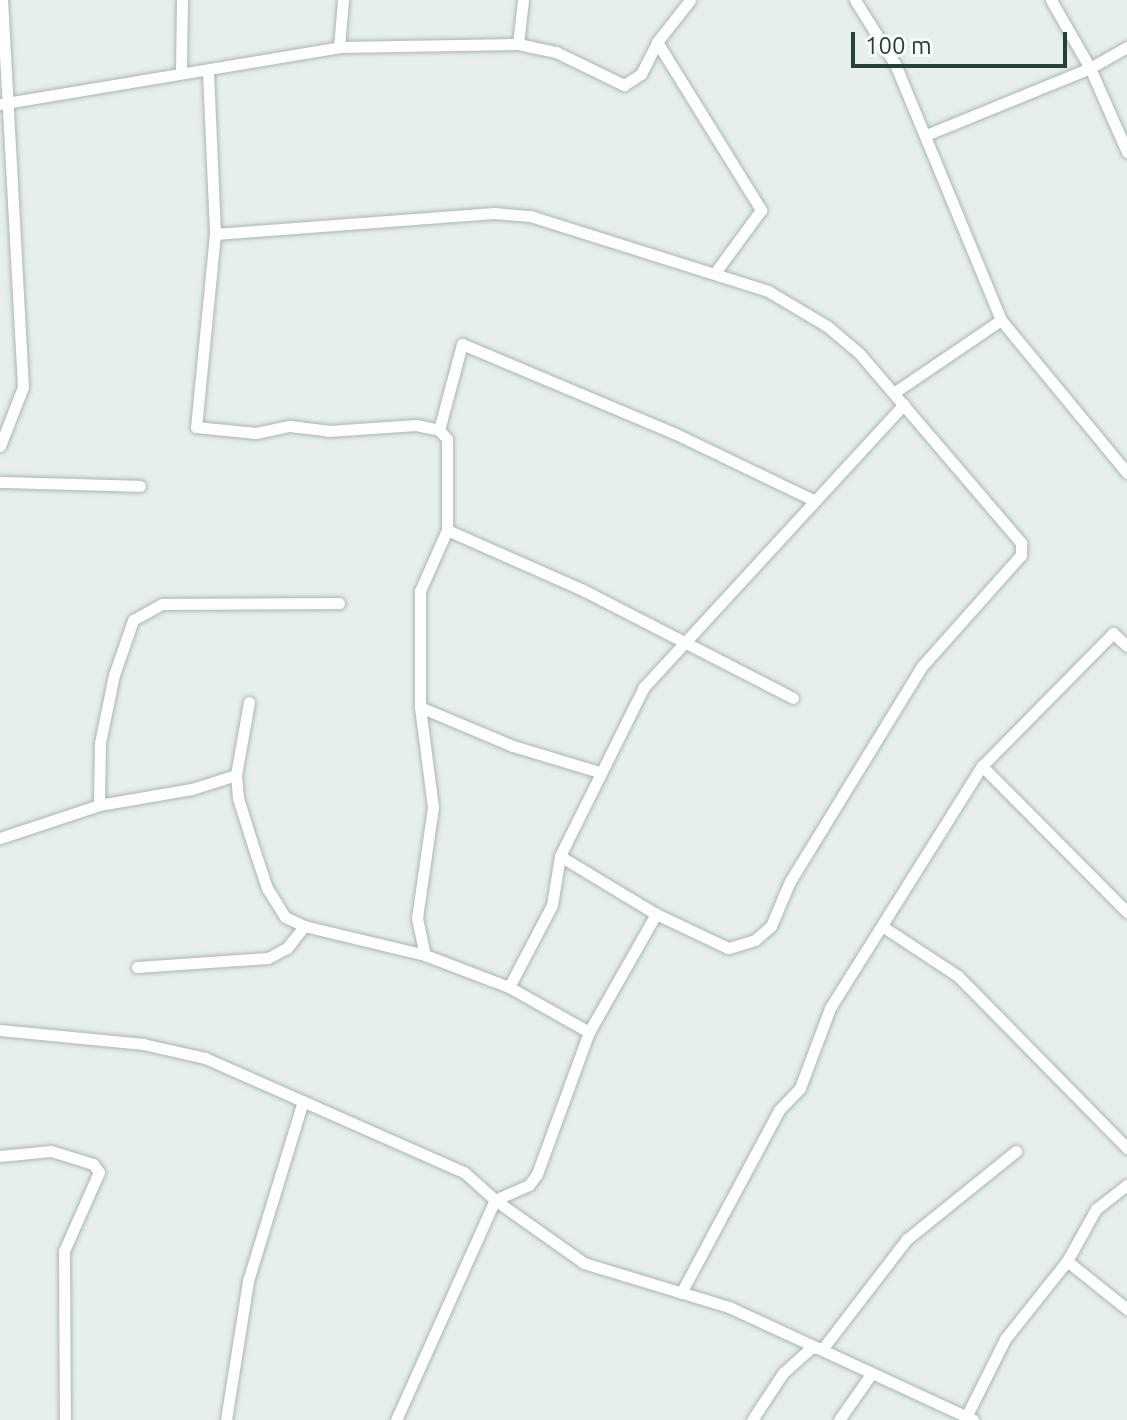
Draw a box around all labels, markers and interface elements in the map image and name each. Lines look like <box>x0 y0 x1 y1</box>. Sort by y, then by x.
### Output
scale bar <box>855 16 1071 66</box>
text: 100 m <box>865 32 932 59</box>

